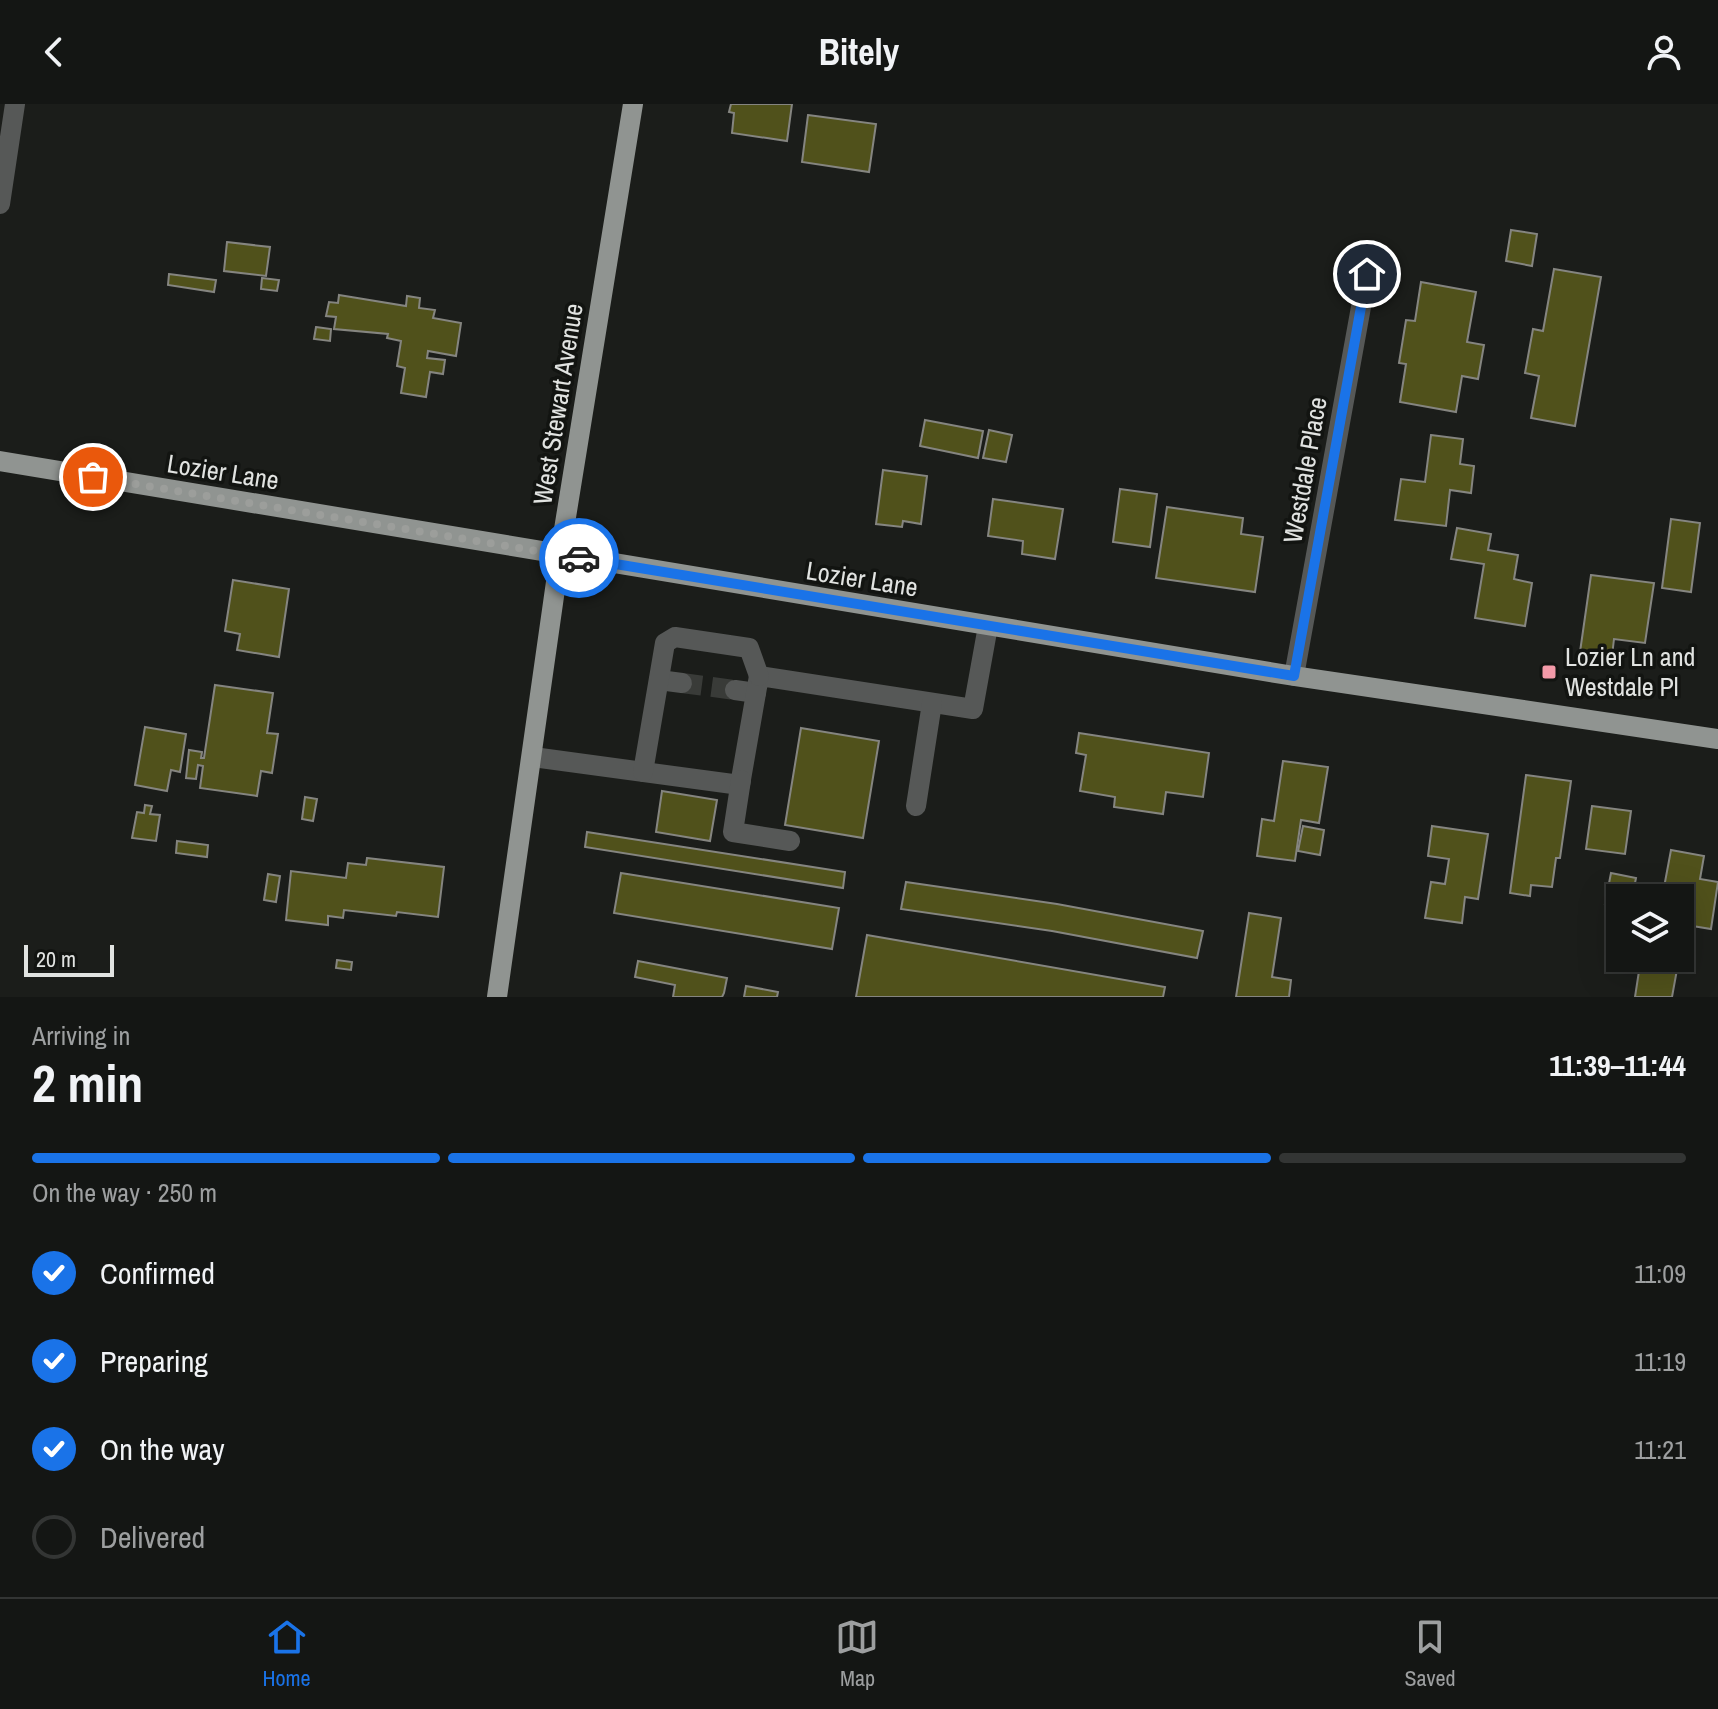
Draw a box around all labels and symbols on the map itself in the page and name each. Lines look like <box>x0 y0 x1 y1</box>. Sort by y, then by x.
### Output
pin <box>1333 240 1401 308</box>
street label: West Stewart Avenue <box>524 301 591 507</box>
street label: Westdale Place <box>1274 394 1335 546</box>
pin <box>59 443 127 511</box>
street label: Lozier Lane <box>165 445 281 498</box>
courier <box>539 518 619 598</box>
street label: Lozier Lane <box>804 552 920 605</box>
place label: Lozier Ln and Westdale Pl <box>1565 639 1695 704</box>
marker: Lozier Ln and Westdale Pl <box>1540 663 1558 681</box>
scale bar <box>24 941 114 977</box>

